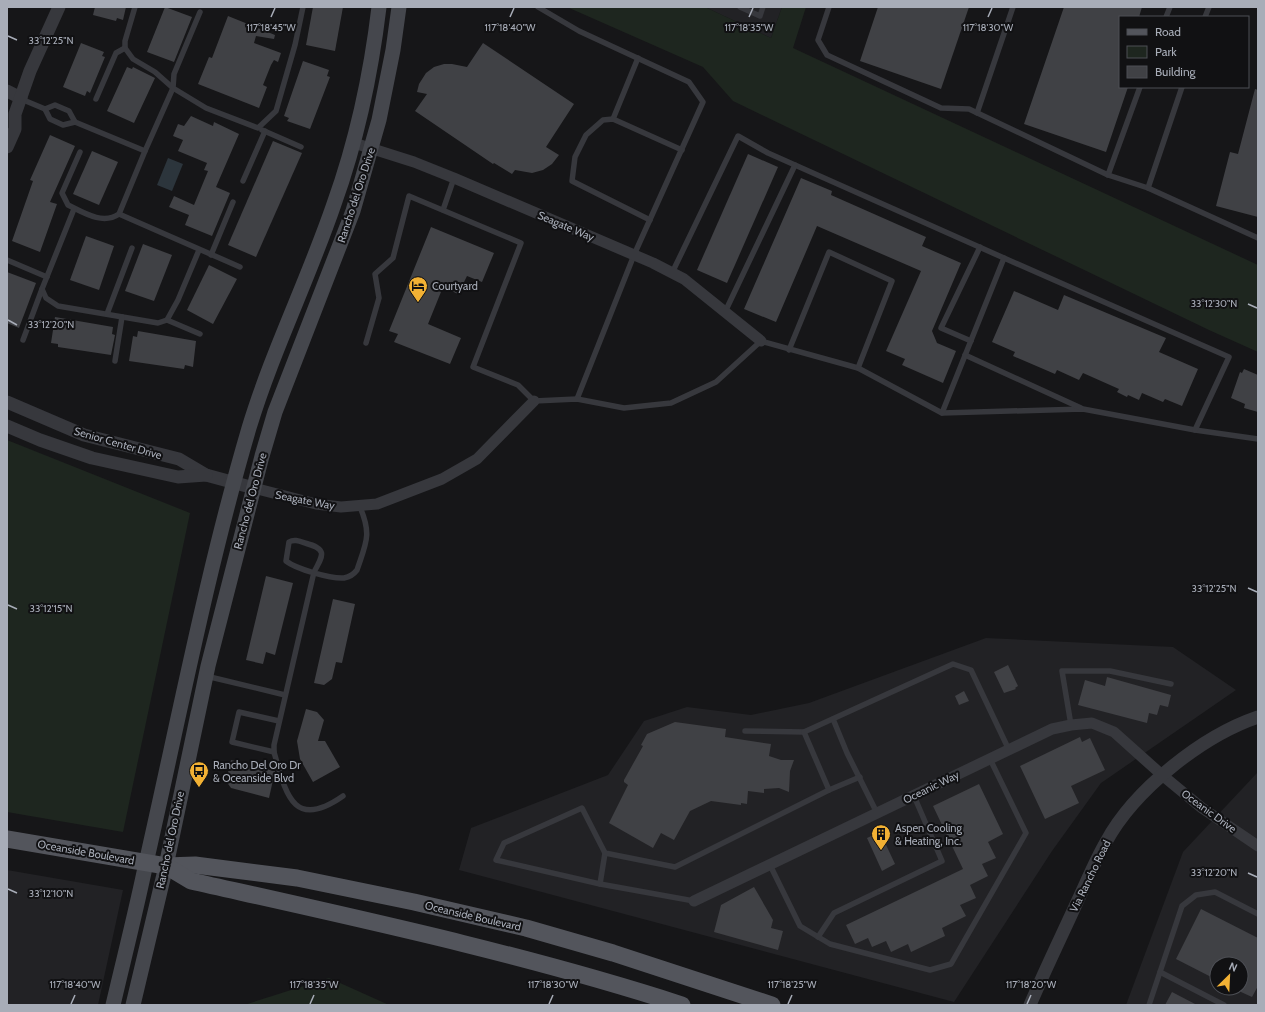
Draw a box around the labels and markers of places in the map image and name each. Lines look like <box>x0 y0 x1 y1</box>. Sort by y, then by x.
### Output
hotel icon: Courtyard <box>407 275 429 303</box>
place label: Courtyard <box>432 279 478 293</box>
place label: Rancho Del Oro Dr & Oceanside Blvd <box>213 758 301 785</box>
bus stop icon: Rancho Del Oro Dr & Oceanside Blvd <box>188 760 210 788</box>
place label: Aspen Cooling & Heating, Inc. <box>895 821 963 848</box>
building icon: Aspen Cooling & Heating, Inc. <box>870 823 892 851</box>

